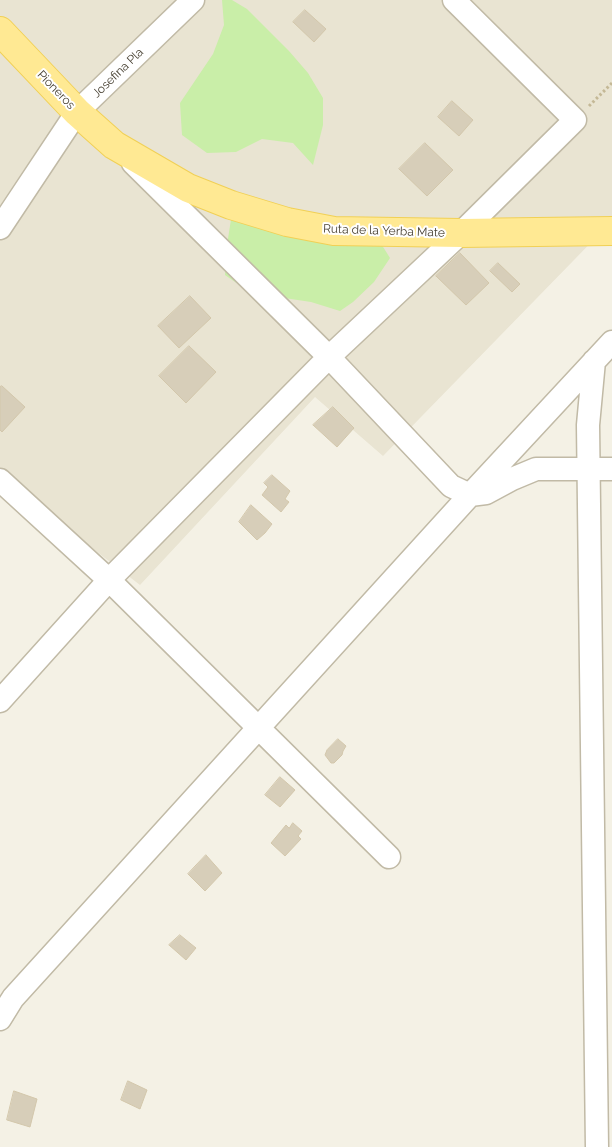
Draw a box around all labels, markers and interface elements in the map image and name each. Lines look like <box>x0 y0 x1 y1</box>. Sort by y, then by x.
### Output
street label: Josefina Pla <box>89 45 147 101</box>
street label: Pioneros <box>34 68 78 112</box>
street label: Ruta de la Yerba Mate <box>323 222 445 240</box>

